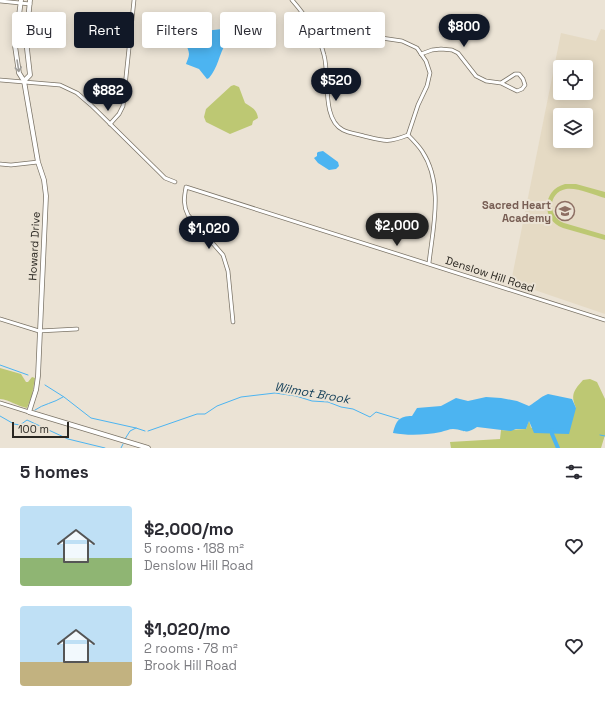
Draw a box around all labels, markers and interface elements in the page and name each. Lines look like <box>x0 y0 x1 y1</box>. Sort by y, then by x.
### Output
chip: Buy <box>12 12 66 48</box>
chip: Rent <box>74 12 134 48</box>
chip: Filters <box>142 12 212 48</box>
chip: New <box>220 12 276 48</box>
chip: Apartment <box>284 12 385 48</box>
pin: $800 <box>440 14 488 48</box>
text: $800 <box>448 18 480 35</box>
one-way arrow <box>14 60 22 73</box>
map controls <box>553 60 593 148</box>
button: locate <box>553 60 593 100</box>
pin: $520 <box>312 68 360 102</box>
text: $520 <box>320 72 352 89</box>
pin: $882 <box>84 78 132 112</box>
text: $882 <box>92 82 124 99</box>
button: layers <box>553 108 593 148</box>
place label: Sacred Heart Academy <box>482 198 551 225</box>
school or university icon: Sacred Heart Academy <box>554 200 576 222</box>
street label: Howard Drive <box>25 211 43 281</box>
pin: $2,000 <box>364 213 430 247</box>
pin: $1,020 <box>176 216 242 250</box>
text: $2,000 <box>375 217 419 234</box>
text: $1,020 <box>188 220 230 237</box>
street label: Denslow Hill Road <box>444 253 536 295</box>
water label: Wilmot Brook <box>273 379 352 408</box>
scale bar <box>12 420 69 439</box>
text: 100 m <box>18 422 49 436</box>
text: 5 homes <box>20 461 89 483</box>
icon: filters <box>563 461 585 483</box>
text: $2,000/mo <box>144 518 234 540</box>
icon: home <box>52 522 100 570</box>
icon: heart <box>563 535 585 557</box>
text: 5 rooms · 188 m² <box>144 540 244 557</box>
text: Denslow Hill Road <box>144 557 253 574</box>
text: $1,020/mo <box>144 618 230 640</box>
icon: home <box>52 622 100 670</box>
icon: heart <box>563 635 585 657</box>
text: 2 rooms · 78 m² <box>144 640 238 657</box>
text: Brook Hill Road <box>144 657 237 674</box>

